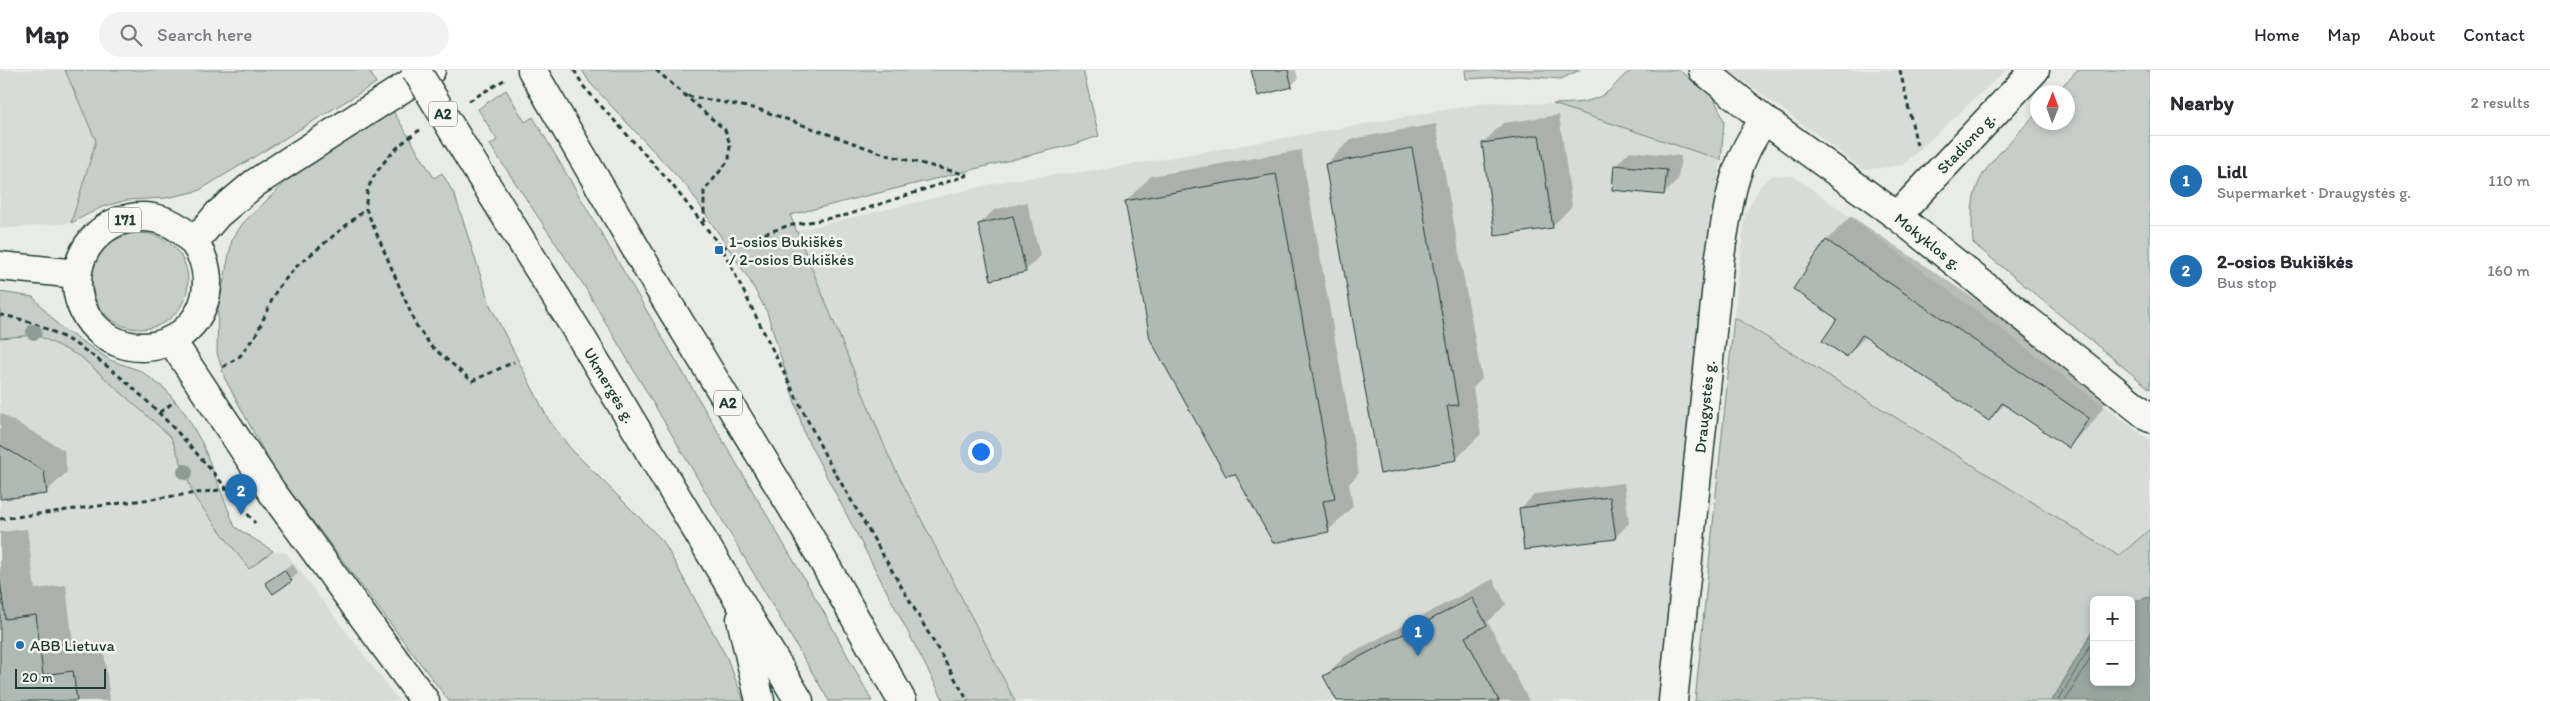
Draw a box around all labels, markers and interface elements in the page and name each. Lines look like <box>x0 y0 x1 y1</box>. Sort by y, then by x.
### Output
search box <box>99 12 449 57</box>
text: Map <box>25 20 69 49</box>
icon: search <box>117 21 145 49</box>
text: Search here <box>157 23 252 46</box>
text: Home <box>2254 24 2300 46</box>
text: Map <box>2328 24 2361 46</box>
text: About <box>2389 24 2435 46</box>
text: Contact <box>2463 24 2525 46</box>
north arrow <box>2030 85 2075 130</box>
text: Nearby <box>2170 90 2234 115</box>
text: 2 results <box>2470 93 2530 112</box>
road number: A2 <box>429 102 457 126</box>
street label: Stadiono g. <box>1933 108 1999 178</box>
text: Lidl <box>2217 160 2247 183</box>
text: 1 <box>2182 171 2190 190</box>
text: 110 m <box>2488 171 2530 190</box>
text: Supermarket · Draugystės g. <box>2217 183 2411 202</box>
road number: 171 <box>109 208 141 232</box>
street label: Mokyklos g. <box>1891 209 1966 274</box>
place label: 1-osios Bukiškės / 2-osios Bukiškės <box>729 232 854 269</box>
marker: 1-osios Bukiškės / 2-osios Bukiškės <box>713 244 725 256</box>
text: 2-osios Bukiškės <box>2217 250 2353 273</box>
text: 2 <box>2182 261 2190 280</box>
text: 160 m <box>2487 261 2530 280</box>
text: Bus stop <box>2217 273 2277 292</box>
street label: Ukmergės g. <box>580 344 640 426</box>
street label: Draugystės g. <box>1690 359 1718 454</box>
road number: A2 <box>714 390 742 416</box>
your location <box>968 439 994 465</box>
pin: 2 <box>225 474 257 515</box>
map controls <box>2090 596 2135 686</box>
button: + <box>2090 596 2135 641</box>
pin: 1 <box>1402 615 1434 656</box>
place label: ABB Lietuva <box>30 636 115 655</box>
marker: ABB Lietuva <box>14 639 26 651</box>
button: − <box>2090 641 2135 686</box>
scale bar <box>15 666 106 689</box>
text: 20 m <box>22 669 53 686</box>

